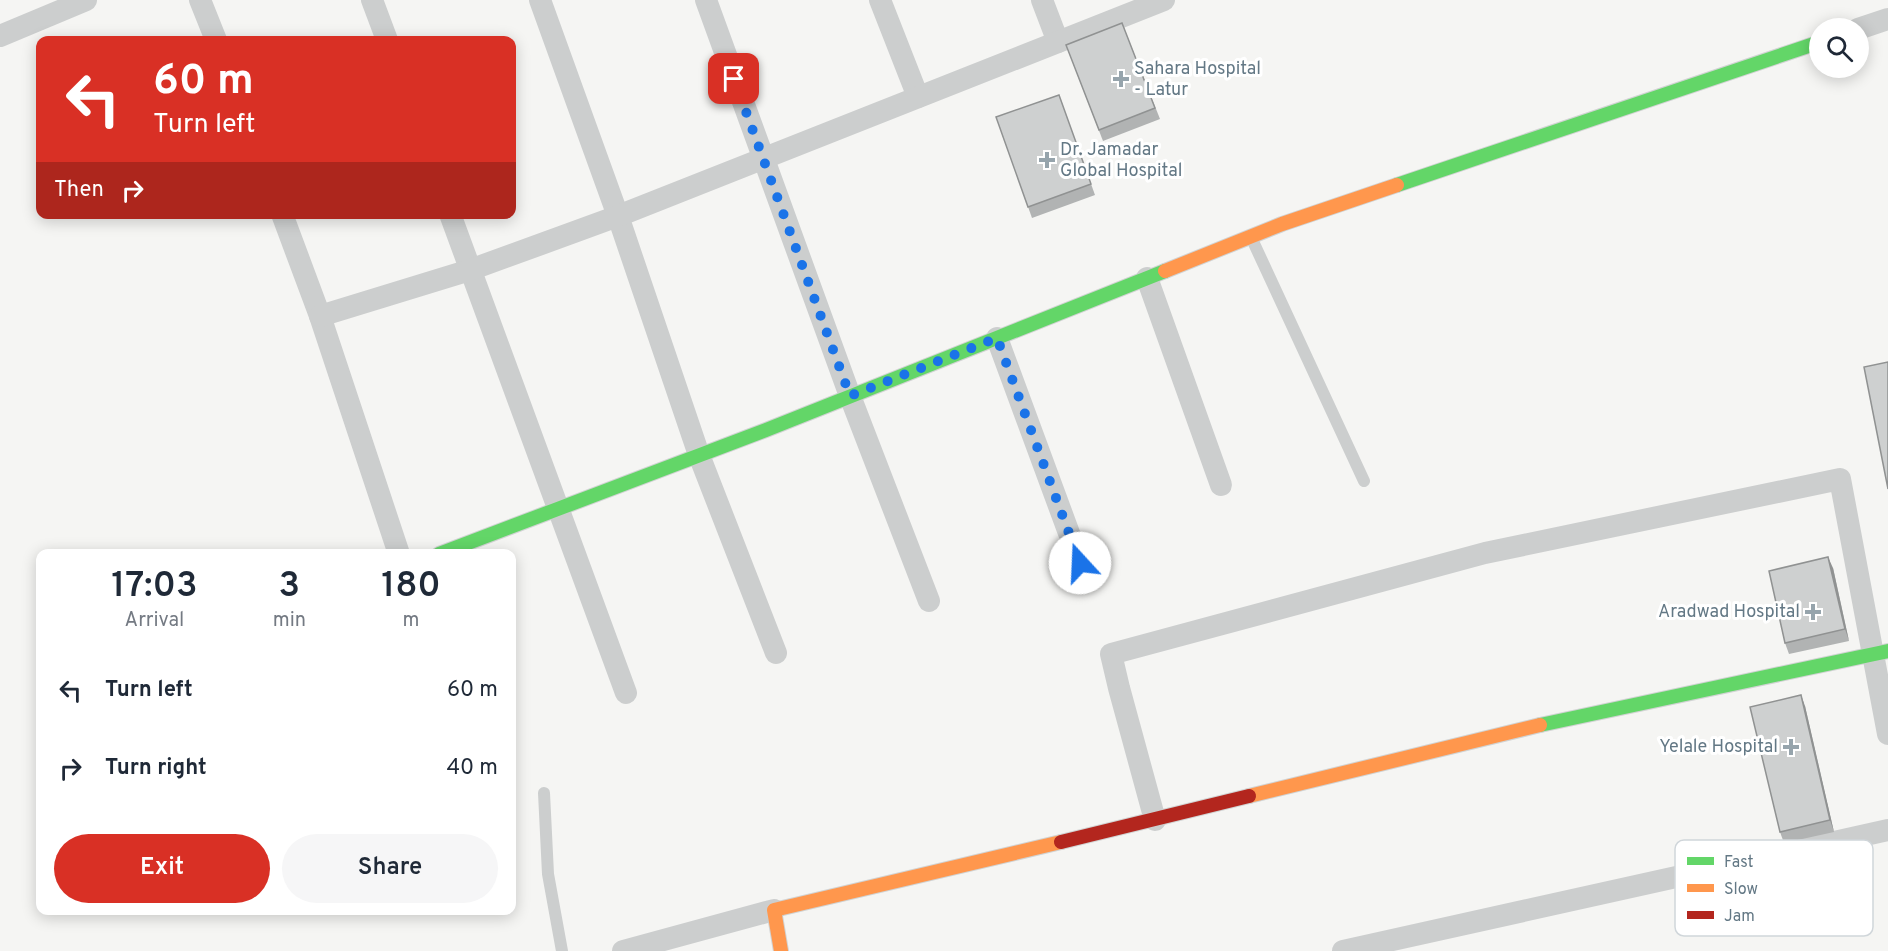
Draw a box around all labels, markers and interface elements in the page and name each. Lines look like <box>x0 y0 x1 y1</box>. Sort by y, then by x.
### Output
map controls <box>1809 18 1869 78</box>
button: search <box>1809 18 1869 78</box>
pin <box>708 53 759 104</box>
text: 60 m <box>153 56 254 109</box>
place label: Sahara Hospital - Latur <box>1134 58 1261 102</box>
icon: left <box>54 60 132 138</box>
icon: arrive <box>717 62 750 95</box>
marker: Sahara Hospital - Latur <box>1112 70 1130 88</box>
text: Turn left <box>153 108 255 142</box>
place label: Dr. Jamadar Global Hospital <box>1060 139 1182 183</box>
marker: Dr. Jamadar Global Hospital <box>1038 151 1056 169</box>
icon: right <box>116 174 149 207</box>
text: Then <box>54 177 104 204</box>
position arrow <box>1048 531 1112 595</box>
text: 17:03 <box>111 564 198 610</box>
text: 3 <box>279 564 300 610</box>
text: 180 <box>381 564 441 610</box>
place label: Aradwad Hospital <box>1658 601 1800 624</box>
marker: Aradwad Hospital <box>1804 603 1822 621</box>
text: Arrival <box>125 608 184 634</box>
text: min <box>273 608 306 634</box>
text: m <box>403 608 420 634</box>
icon: left <box>54 674 87 707</box>
text: Turn left <box>105 677 193 704</box>
text: 60 m <box>447 677 498 704</box>
place label: Yelale Hospital <box>1659 736 1778 759</box>
marker: Yelale Hospital <box>1782 738 1800 756</box>
icon: right <box>54 752 87 785</box>
text: Turn right <box>105 755 207 782</box>
text: 40 m <box>446 755 498 782</box>
button: Exit <box>54 834 270 903</box>
button: Share <box>282 834 498 903</box>
legend <box>1675 840 1873 936</box>
text: Fast <box>1724 853 1754 873</box>
text: Slow <box>1724 880 1758 900</box>
text: Jam <box>1724 907 1755 927</box>

